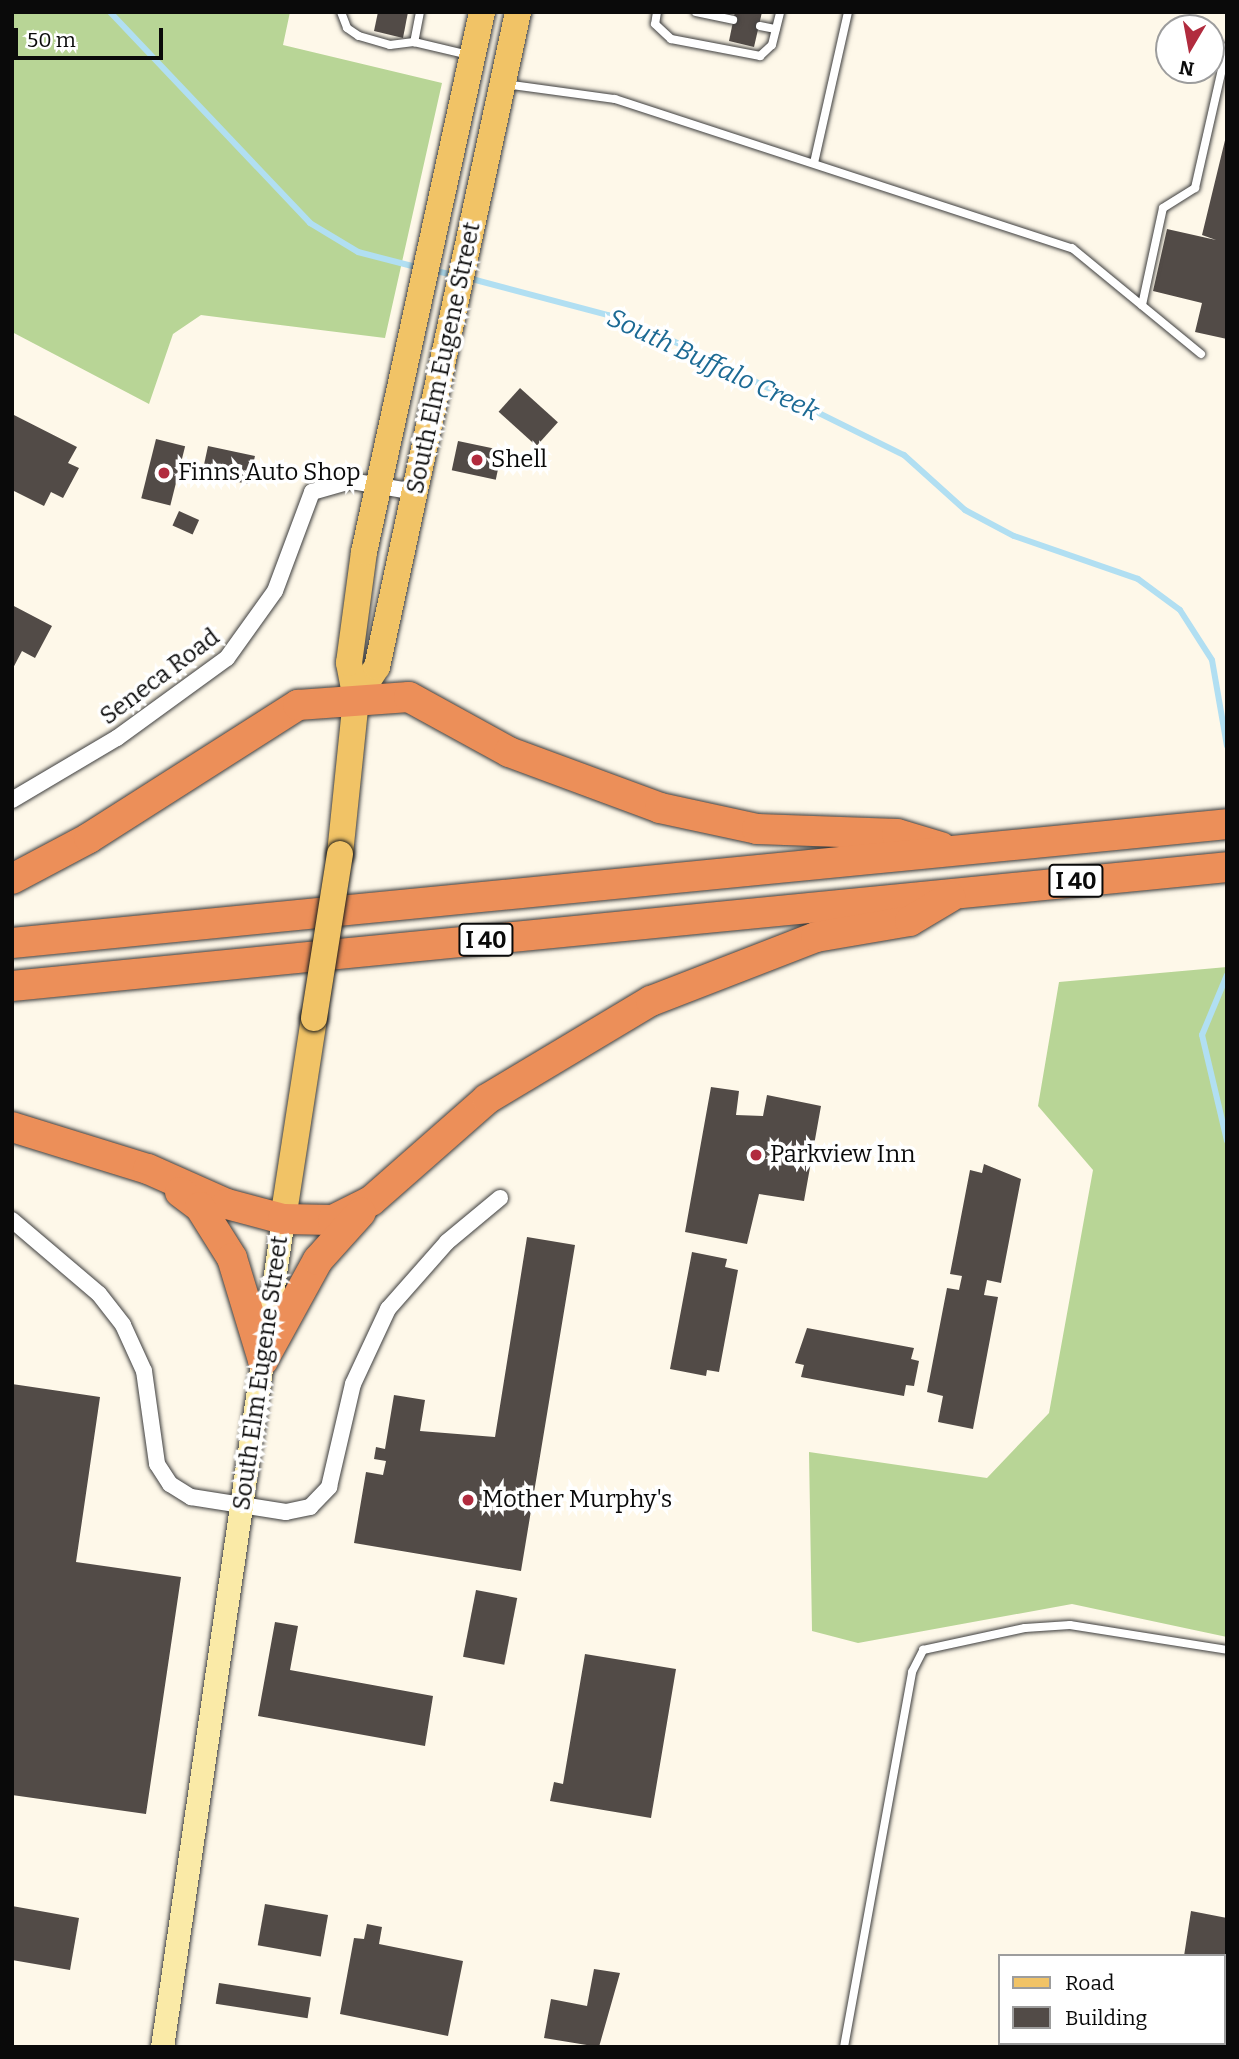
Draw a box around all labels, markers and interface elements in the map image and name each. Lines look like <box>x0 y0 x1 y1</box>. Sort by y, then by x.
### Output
scale bar <box>18 14 166 58</box>
north arrow <box>1155 14 1225 84</box>
text: 50 m <box>27 27 76 53</box>
text: N <box>1177 56 1196 81</box>
street label: South Elm Eugene Street <box>401 220 487 496</box>
water label: South Buffalo Creek <box>602 302 824 428</box>
place label: Shell <box>491 446 547 474</box>
marker: Shell <box>469 452 485 468</box>
place label: Finns Auto Shop <box>178 459 360 487</box>
marker: Finns Auto Shop <box>156 465 172 481</box>
street label: Seneca Road <box>95 623 225 731</box>
road number: I 40 <box>1048 862 1104 900</box>
road number: I 40 <box>458 920 514 959</box>
place label: Parkview Inn <box>770 1141 915 1169</box>
marker: Parkview Inn <box>748 1147 764 1163</box>
street label: South Elm Eugene Street <box>227 1234 295 1512</box>
place label: Mother Murphy's <box>482 1486 672 1514</box>
marker: Mother Murphy's <box>460 1492 476 1508</box>
legend <box>998 1954 1225 2045</box>
text: Road <box>1065 1970 1114 1996</box>
text: Building <box>1065 2005 1147 2031</box>

